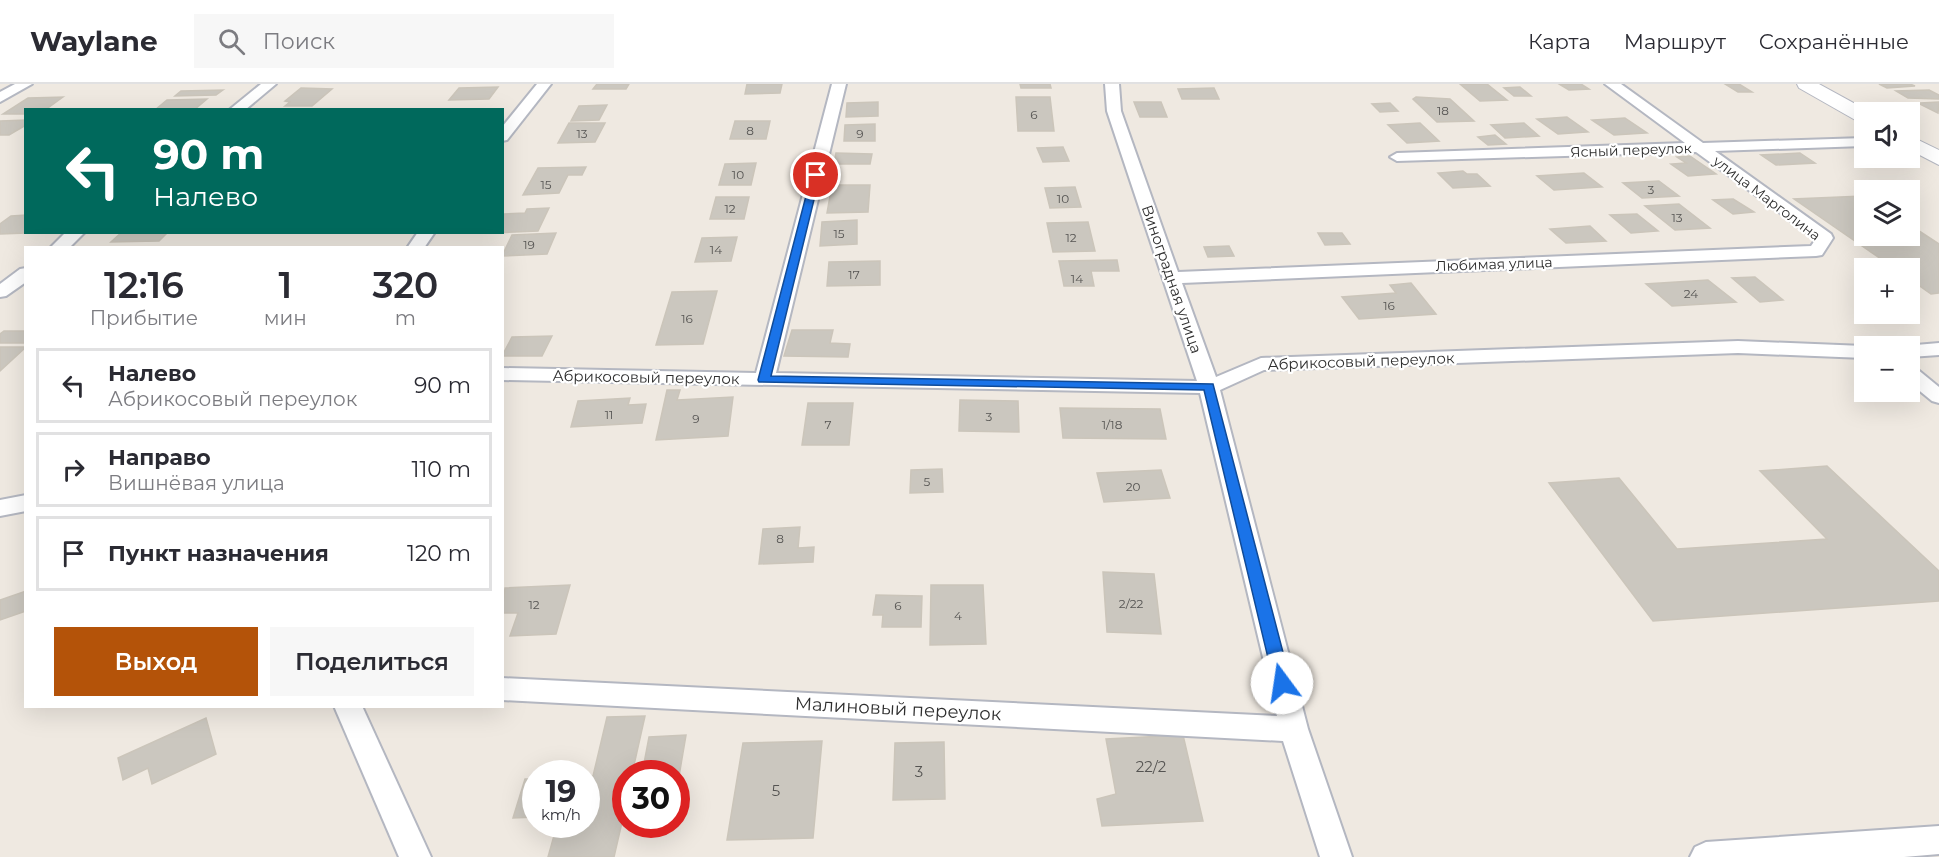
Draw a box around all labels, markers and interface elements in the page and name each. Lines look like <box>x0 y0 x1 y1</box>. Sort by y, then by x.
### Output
search box <box>194 14 614 68</box>
text: Waylane <box>30 24 158 58</box>
icon: search <box>215 25 248 58</box>
text: Поиск <box>263 28 335 55</box>
text: Карта <box>1528 29 1591 54</box>
text: Маршрут <box>1624 29 1726 54</box>
text: Сохранённые <box>1759 29 1909 54</box>
map controls <box>1854 102 1920 402</box>
button: sound <box>1854 102 1920 168</box>
house number: 18 <box>1437 103 1449 118</box>
house number: 6 <box>1030 107 1038 122</box>
house number: 8 <box>746 123 754 138</box>
house number: 13 <box>576 126 588 141</box>
house number: 9 <box>856 126 864 141</box>
text: 90 m <box>153 128 264 180</box>
icon: left <box>54 132 132 210</box>
street label: Ясный переулок <box>1570 139 1692 161</box>
pin <box>790 149 841 200</box>
street label: улица Марголина <box>1709 151 1824 244</box>
icon: arrive <box>799 158 832 191</box>
house number: 10 <box>732 167 744 182</box>
house number: 15 <box>540 177 552 192</box>
text: Налево <box>153 180 258 213</box>
button: layers <box>1854 180 1920 246</box>
house number: 3 <box>1648 182 1655 197</box>
house number: 10 <box>1057 191 1069 206</box>
house number: 12 <box>724 201 736 216</box>
street label: Виноградная улица <box>1138 202 1206 356</box>
house number: 13 <box>1671 210 1683 225</box>
house number: 15 <box>833 226 845 241</box>
house number: 12 <box>1065 230 1077 245</box>
house number: 19 <box>523 237 535 252</box>
house number: 14 <box>710 242 722 257</box>
street label: Любимая улица <box>1435 253 1553 275</box>
button: + <box>1854 258 1920 324</box>
text: 12:16 <box>104 263 184 307</box>
text: 1 <box>278 263 292 307</box>
text: 320 <box>372 263 438 307</box>
house number: 17 <box>848 267 860 282</box>
house number: 14 <box>1071 271 1083 286</box>
house number: 24 <box>1684 286 1698 301</box>
house number: 16 <box>1383 298 1395 313</box>
text: Прибытие <box>90 306 198 330</box>
text: мин <box>264 306 307 330</box>
text: m <box>395 306 416 330</box>
house number: 16 <box>681 311 693 326</box>
button: − <box>1854 336 1920 402</box>
street label: Абрикосовый переулок <box>1267 348 1455 374</box>
text: Налево <box>108 360 196 387</box>
street label: Абрикосовый переулок <box>552 366 740 388</box>
icon: left <box>57 369 90 402</box>
text: 90 m <box>414 372 471 399</box>
text: Абрикосовый переулок <box>108 387 357 411</box>
house number: 11 <box>605 407 613 422</box>
house number: 3 <box>986 409 993 424</box>
house number: 9 <box>692 411 700 426</box>
house number: 7 <box>824 417 832 432</box>
house number: 1/18 <box>1102 417 1123 432</box>
text: Направо <box>108 444 211 471</box>
icon: right <box>57 453 90 486</box>
text: 110 m <box>411 456 471 483</box>
text: Вишнёвая улица <box>108 471 285 495</box>
house number: 5 <box>924 474 931 489</box>
house number: 20 <box>1126 479 1140 494</box>
house number: 8 <box>776 531 784 546</box>
icon: arrive <box>57 537 90 570</box>
text: Пункт назначения <box>108 540 329 567</box>
text: 120 m <box>407 540 471 567</box>
house number: 2/22 <box>1119 596 1143 611</box>
house number: 12 <box>528 597 540 612</box>
house number: 6 <box>894 598 902 613</box>
house number: 4 <box>954 608 962 623</box>
button: Выход <box>54 627 258 696</box>
button: Поделиться <box>270 627 474 696</box>
position arrow <box>1250 651 1314 715</box>
street label: Малиновый переулок <box>794 693 1002 725</box>
house number: 22/2 <box>1136 757 1166 776</box>
speed limit sign: 30 <box>612 760 690 838</box>
house number: 3 <box>915 762 923 781</box>
text: 19 <box>546 773 576 810</box>
house number: 5 <box>772 781 780 800</box>
text: km/h <box>541 805 581 824</box>

